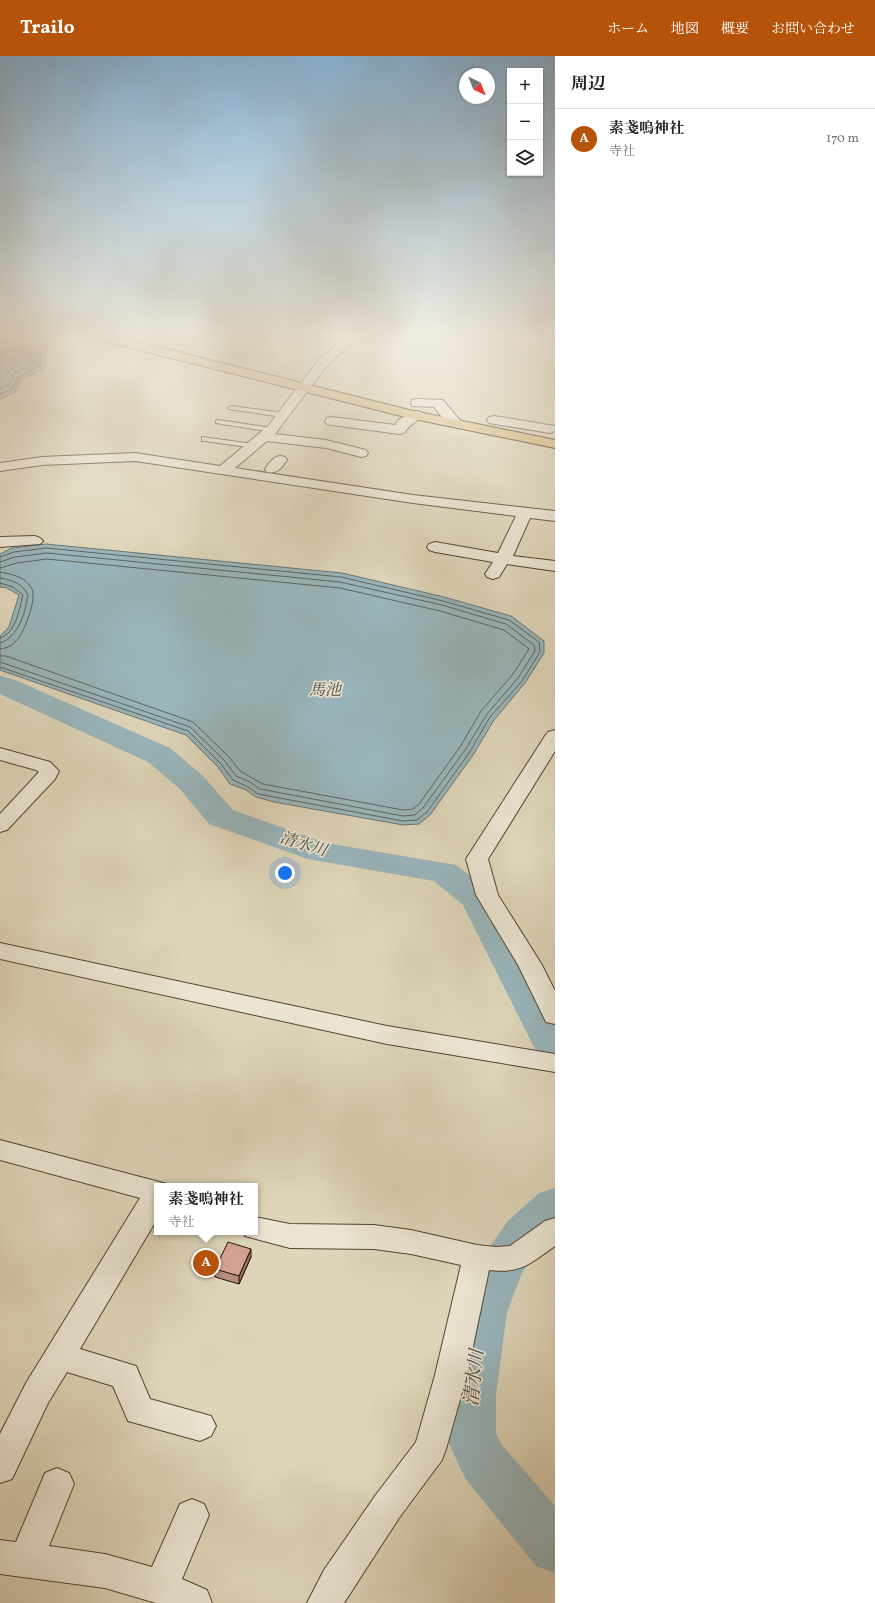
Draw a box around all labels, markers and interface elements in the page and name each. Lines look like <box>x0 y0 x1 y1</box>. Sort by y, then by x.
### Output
text: Trailo <box>20 15 75 41</box>
text: ホーム <box>607 20 649 39</box>
text: 地図 <box>671 20 699 39</box>
text: 概要 <box>721 20 749 39</box>
text: お問い合わせ <box>771 20 855 39</box>
north arrow <box>459 68 495 104</box>
map controls <box>507 68 543 176</box>
button: + <box>507 68 543 104</box>
text: 周辺 <box>571 73 605 96</box>
button: − <box>507 104 543 140</box>
text: 素戔嗚神社 <box>609 119 684 140</box>
text: A <box>579 130 589 148</box>
text: 170 m <box>826 130 859 148</box>
button: layers <box>507 140 543 176</box>
text: 寺社 <box>609 143 635 161</box>
water label: 馬池 <box>309 680 343 702</box>
water label: 清水川 <box>277 827 331 863</box>
your location <box>275 863 295 883</box>
popup <box>154 1183 258 1235</box>
text: 素戔嗚神社 <box>168 1190 244 1211</box>
text: 寺社 <box>168 1214 195 1232</box>
pin: A <box>193 1248 219 1278</box>
water label: 清水川 <box>459 1346 491 1408</box>

